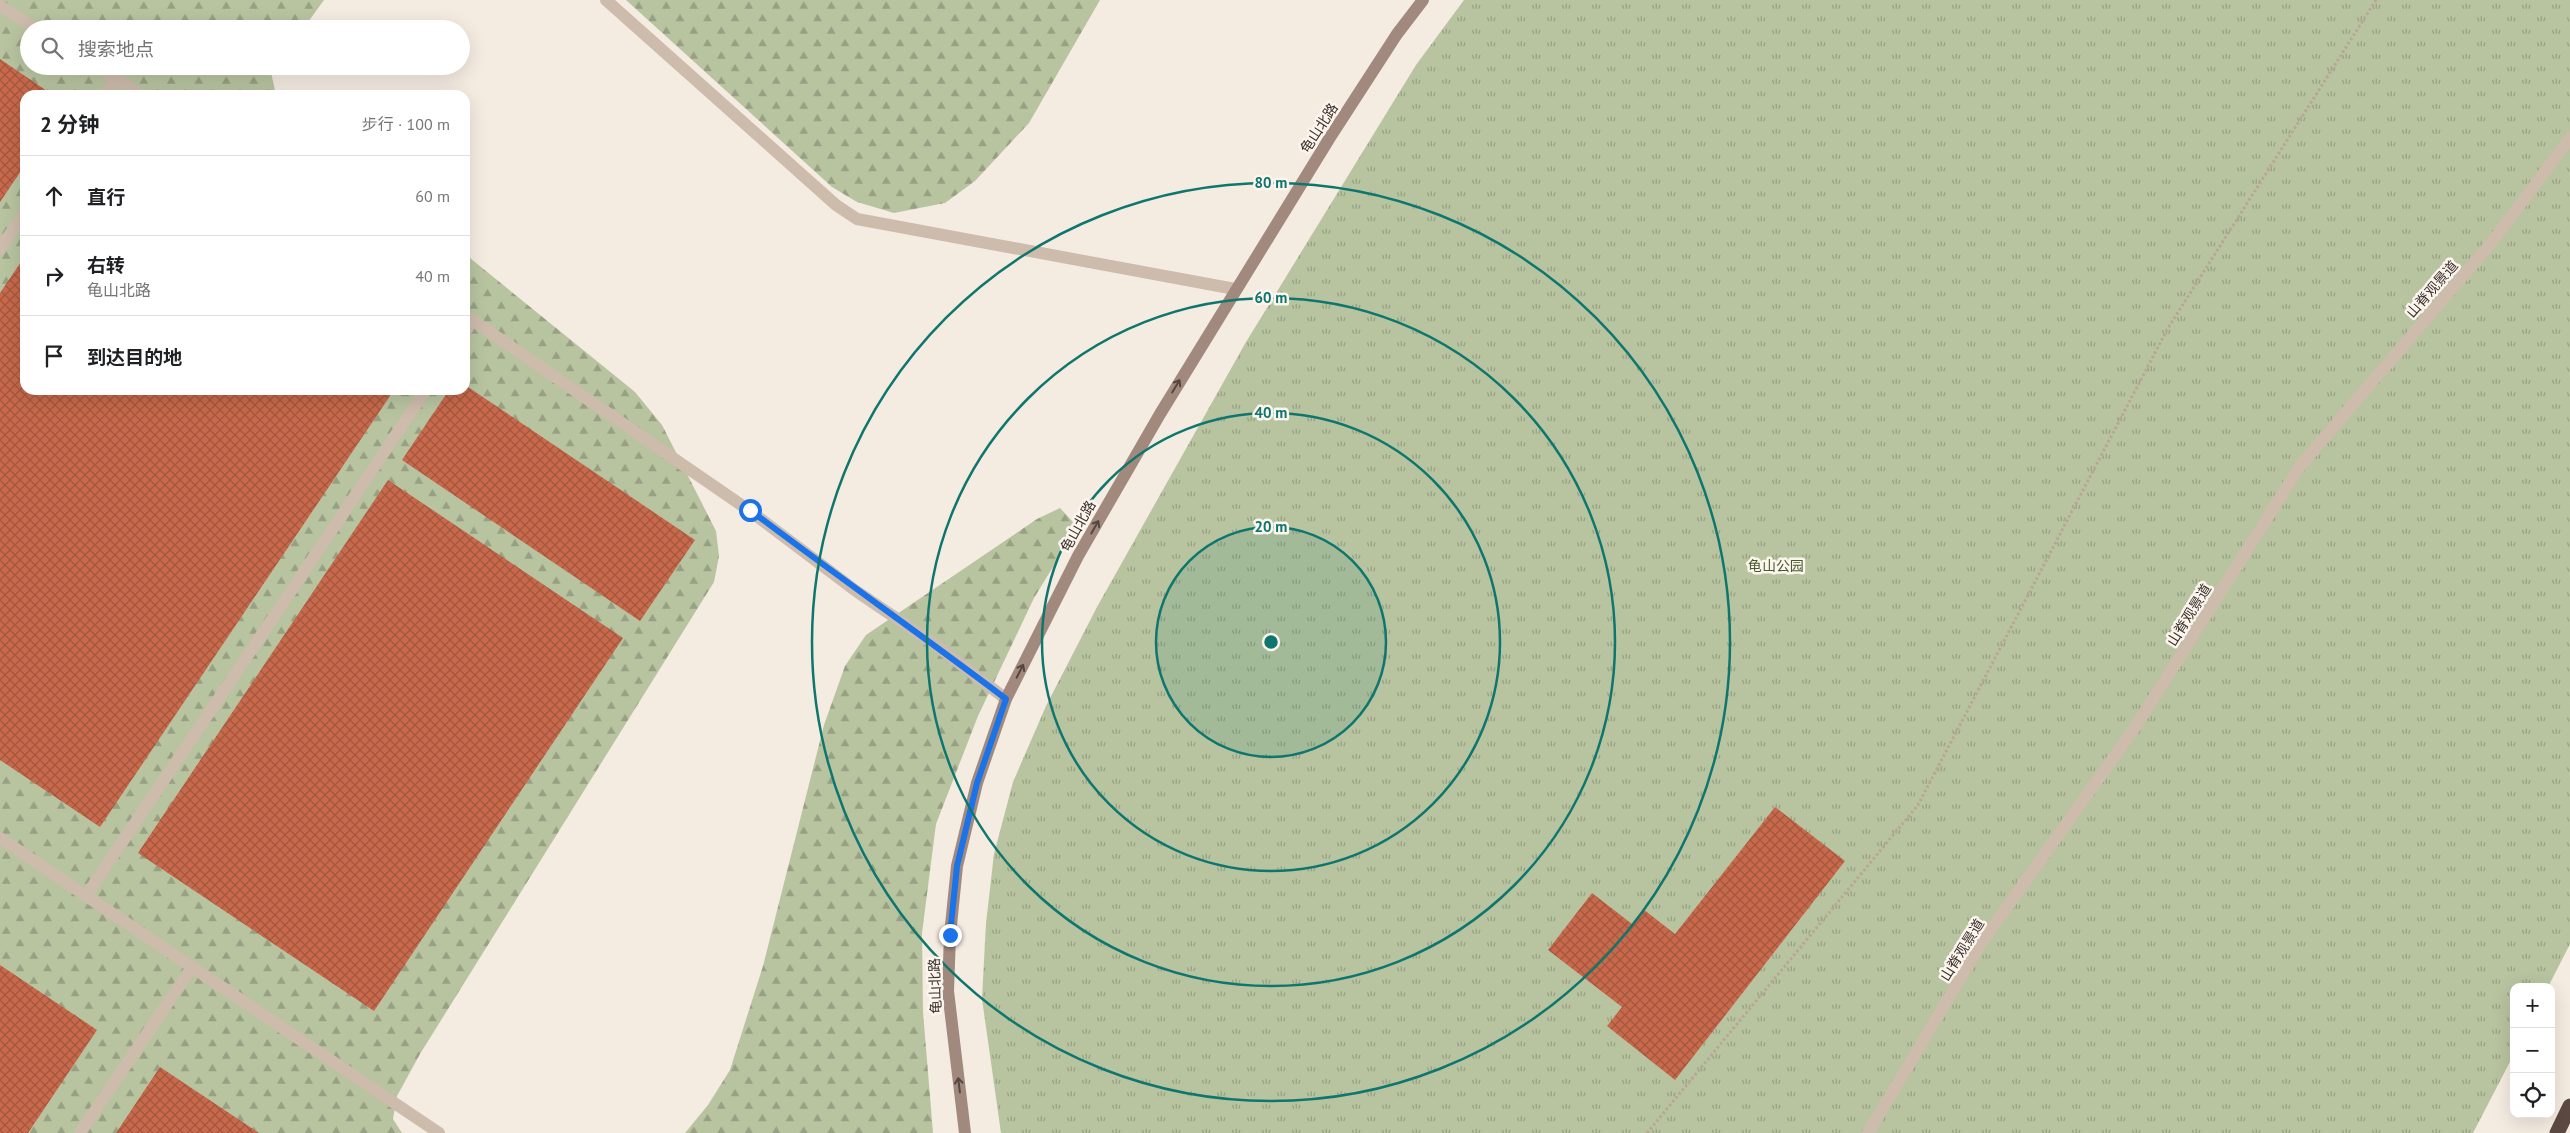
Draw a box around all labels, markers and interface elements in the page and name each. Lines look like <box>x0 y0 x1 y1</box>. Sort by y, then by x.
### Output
search box <box>20 20 470 75</box>
icon: search <box>38 34 66 62</box>
text: 搜索地点 <box>78 37 154 61</box>
street label: 龟山北路 <box>1296 100 1342 156</box>
text: 2 分钟 <box>40 111 99 138</box>
text: 步行 · 100 m <box>362 114 450 134</box>
text: 80 m <box>1255 173 1287 192</box>
icon: ahead <box>40 182 68 210</box>
text: 直行 <box>87 185 125 209</box>
text: 60 m <box>415 186 450 206</box>
text: 右转 <box>87 253 125 277</box>
street label: 山脊观景道 <box>2402 257 2462 321</box>
icon: right <box>40 262 68 290</box>
text: 40 m <box>415 266 450 286</box>
text: 龟山北路 <box>87 280 151 300</box>
text: 60 m <box>1255 288 1287 307</box>
icon: arrive <box>40 342 68 370</box>
text: 到达目的地 <box>87 345 182 369</box>
one-way arrow <box>1172 380 1182 394</box>
text: 40 m <box>1255 403 1287 422</box>
street label: 龟山北路 <box>1057 497 1099 555</box>
route start <box>739 499 762 522</box>
text: 20 m <box>1255 517 1287 536</box>
one-way arrow <box>1090 520 1100 535</box>
park label: 龟山公园 <box>1748 557 1804 575</box>
street label: 山脊观景道 <box>2163 581 2215 649</box>
centre of rings <box>1262 633 1280 651</box>
one-way arrow <box>1016 664 1025 679</box>
street label: 山脊观景道 <box>1936 916 1988 984</box>
route end <box>939 924 962 947</box>
street label: 龟山北路 <box>925 958 945 1014</box>
map controls <box>2510 983 2555 1118</box>
button: + <box>2510 983 2555 1028</box>
button: − <box>2510 1028 2555 1073</box>
button: locate <box>2510 1073 2555 1118</box>
one-way arrow <box>954 1077 964 1093</box>

